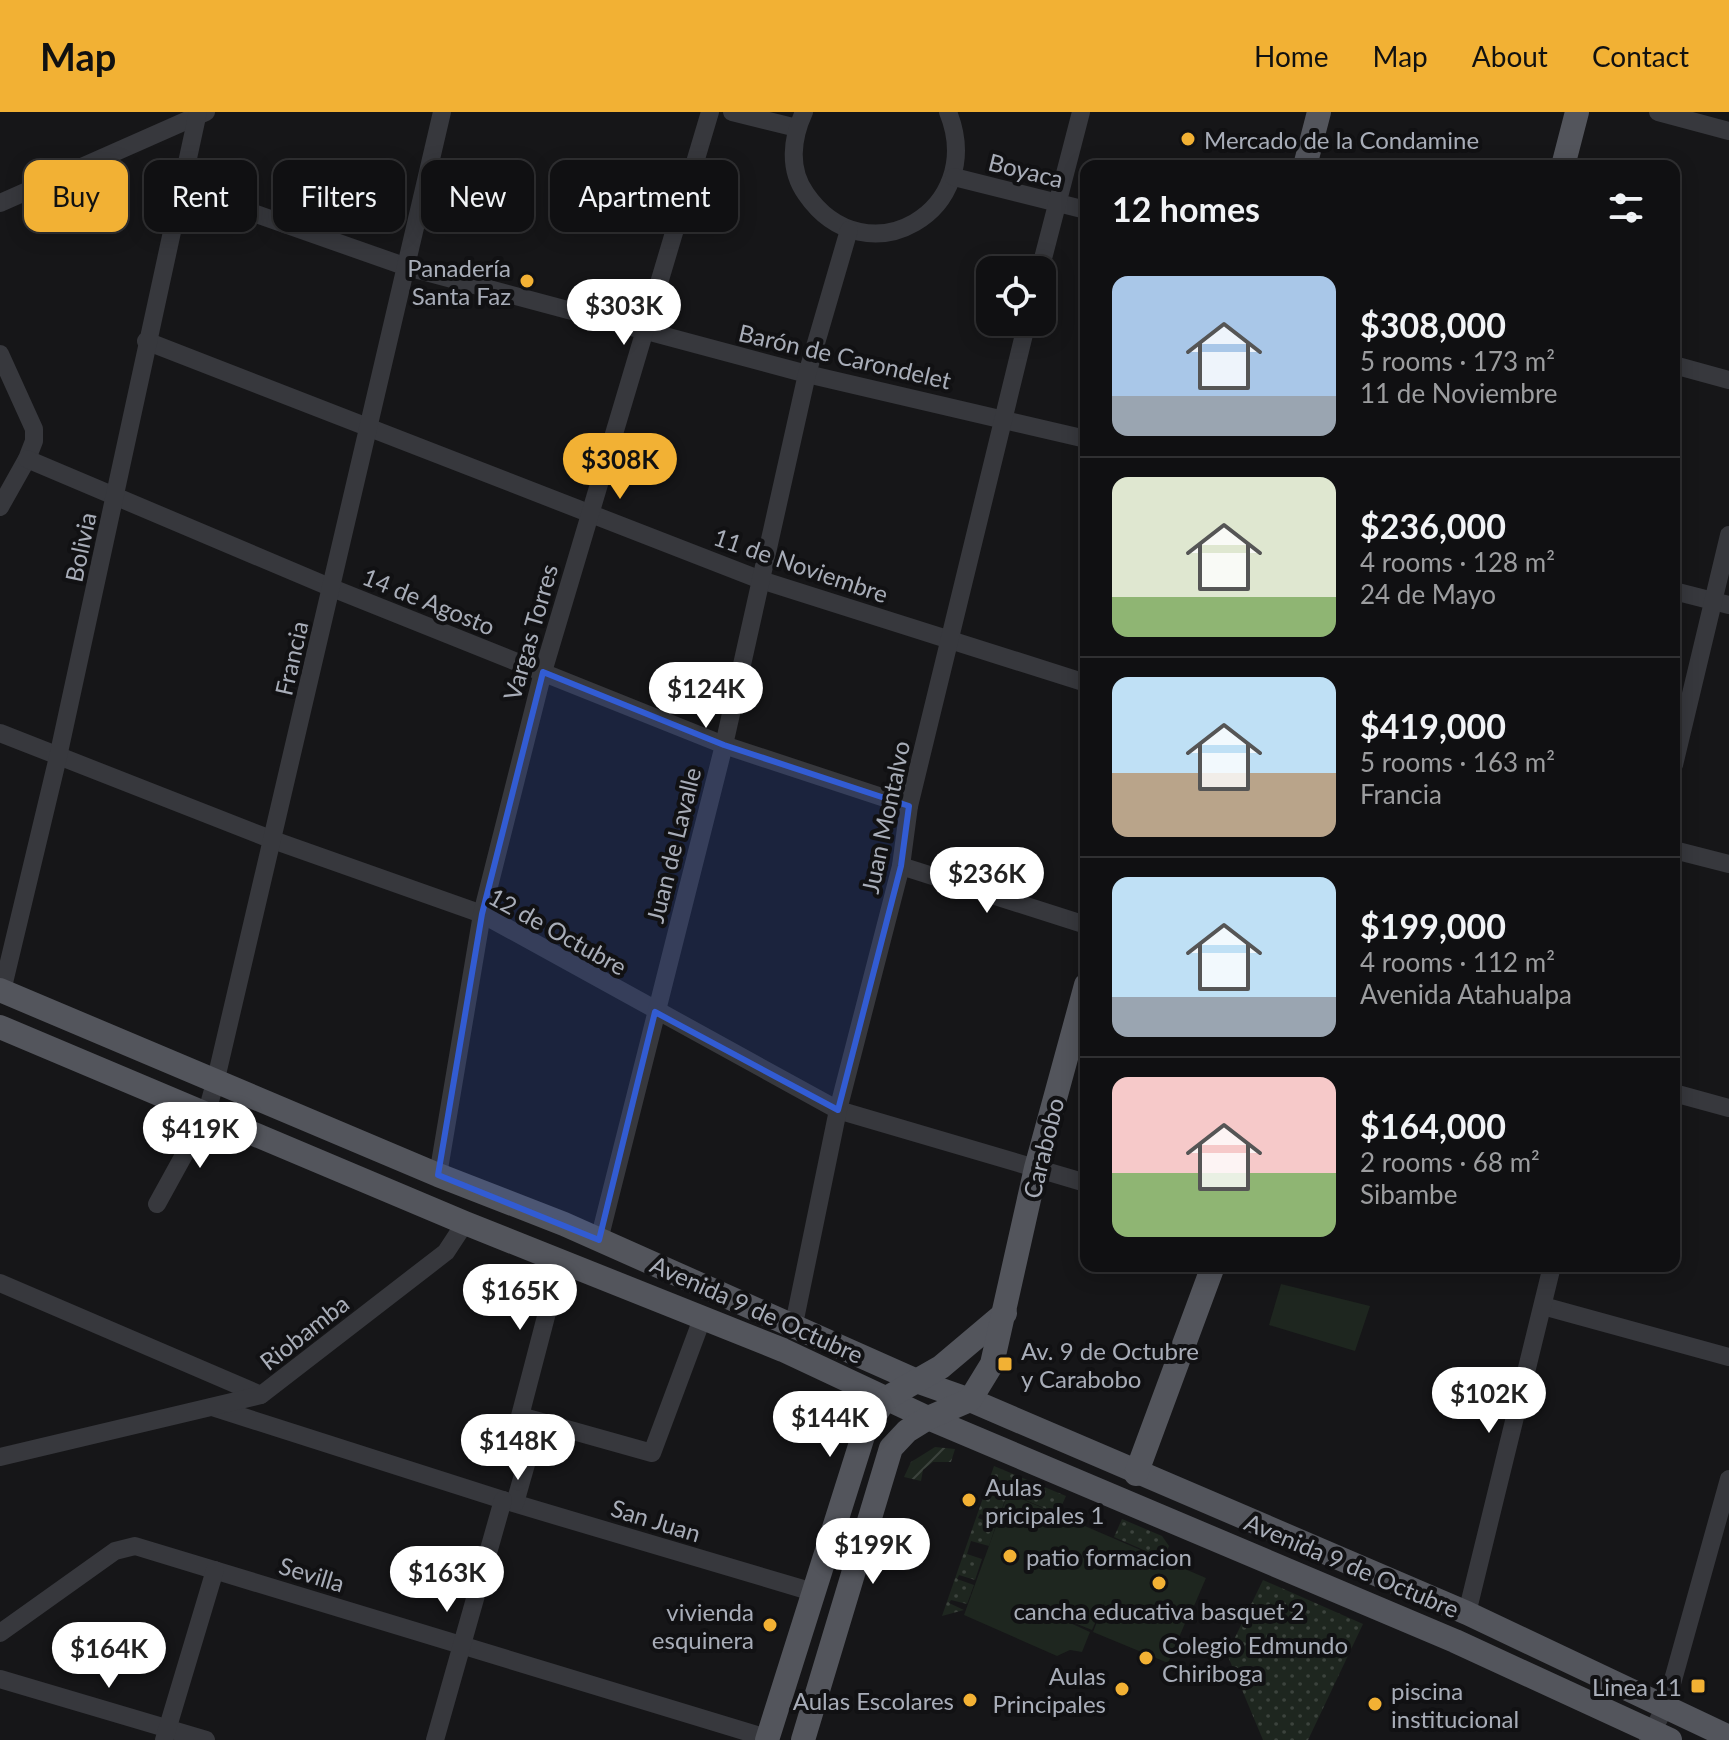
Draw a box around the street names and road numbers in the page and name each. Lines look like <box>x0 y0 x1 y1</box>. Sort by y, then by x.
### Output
street label: Boyaca <box>986 147 1066 193</box>
street label: Barón de Carondelet <box>736 317 954 395</box>
street label: Bolivia <box>58 510 102 584</box>
street label: 11 de Noviembre <box>710 522 892 608</box>
street label: 14 de Agosto <box>359 561 499 641</box>
street label: Vargas Torres <box>497 561 563 703</box>
street label: Francia <box>268 618 314 698</box>
street label: Juan Montalvo <box>855 738 915 896</box>
street label: Juan de Lavalle <box>640 764 706 926</box>
street label: 12 de Octubre <box>484 881 632 981</box>
street label: Carabobo <box>1017 1095 1069 1201</box>
street label: Avenida 9 de Octubre <box>646 1249 868 1369</box>
street label: Riobamba <box>254 1288 354 1376</box>
street label: San Juan <box>608 1493 704 1547</box>
street label: Avenida 9 de Octubre <box>1241 1507 1463 1623</box>
street label: Sevilla <box>276 1550 348 1598</box>

